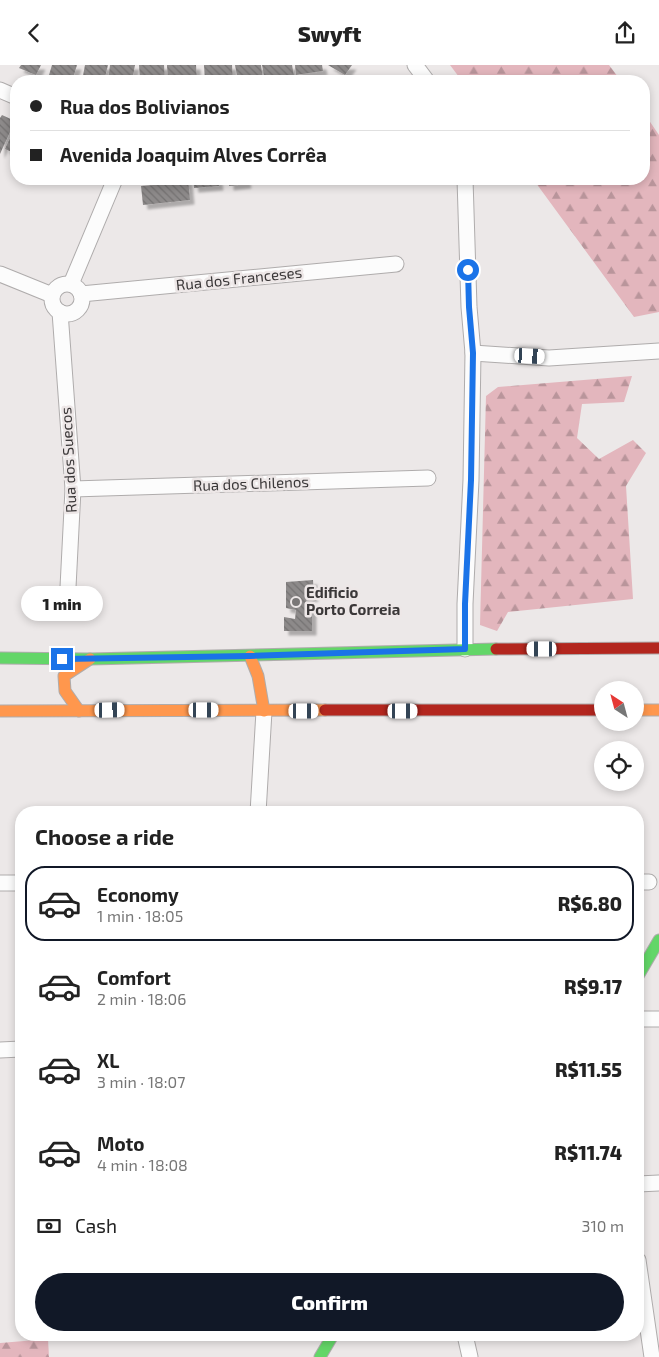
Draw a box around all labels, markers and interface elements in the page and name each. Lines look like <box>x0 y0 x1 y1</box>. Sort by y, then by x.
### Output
icon: back <box>20 19 48 47</box>
icon: share <box>611 19 639 47</box>
text: Swyft <box>298 20 361 46</box>
text: Rua dos Bolivianos <box>60 95 230 118</box>
text: Avenida Joaquim Alves Corrêa <box>60 143 327 166</box>
route start <box>457 259 479 281</box>
street label: Rua dos Franceses <box>175 262 303 294</box>
car <box>514 348 545 364</box>
street label: Rua dos Suecos <box>56 407 80 513</box>
street label: Rua dos Chilenos <box>193 472 309 494</box>
place label: Edificio Porto Correia <box>306 583 400 618</box>
callout: 1 min <box>21 587 103 621</box>
text: 1 min <box>42 594 82 613</box>
marker: Edificio Porto Correia <box>290 596 302 608</box>
car <box>527 642 557 657</box>
route end <box>51 648 73 670</box>
north arrow <box>594 681 644 731</box>
map controls <box>594 681 644 791</box>
car <box>94 702 125 718</box>
car <box>189 703 219 718</box>
car <box>289 704 319 719</box>
car <box>388 704 418 719</box>
button: locate <box>594 741 644 791</box>
text: Choose a ride <box>35 823 174 849</box>
icon: car <box>37 881 82 926</box>
text: Economy <box>97 883 179 906</box>
text: R$6.80 <box>558 892 622 915</box>
text: 1 min · 18:05 <box>97 906 183 925</box>
icon: car <box>37 964 82 1009</box>
text: Comfort <box>97 966 171 989</box>
text: R$9.17 <box>564 975 622 998</box>
text: 2 min · 18:06 <box>97 989 186 1008</box>
icon: car <box>37 1047 82 1092</box>
text: XL <box>97 1049 119 1072</box>
text: R$11.55 <box>555 1058 622 1081</box>
text: 3 min · 18:07 <box>97 1072 185 1091</box>
icon: car <box>37 1130 82 1175</box>
text: Moto <box>97 1132 145 1155</box>
text: R$11.74 <box>554 1141 622 1164</box>
text: 4 min · 18:08 <box>97 1155 188 1174</box>
icon: cash <box>35 1212 63 1240</box>
text: Cash <box>75 1214 117 1237</box>
text: 310 m <box>582 1216 624 1235</box>
button: Confirm <box>35 1273 624 1331</box>

